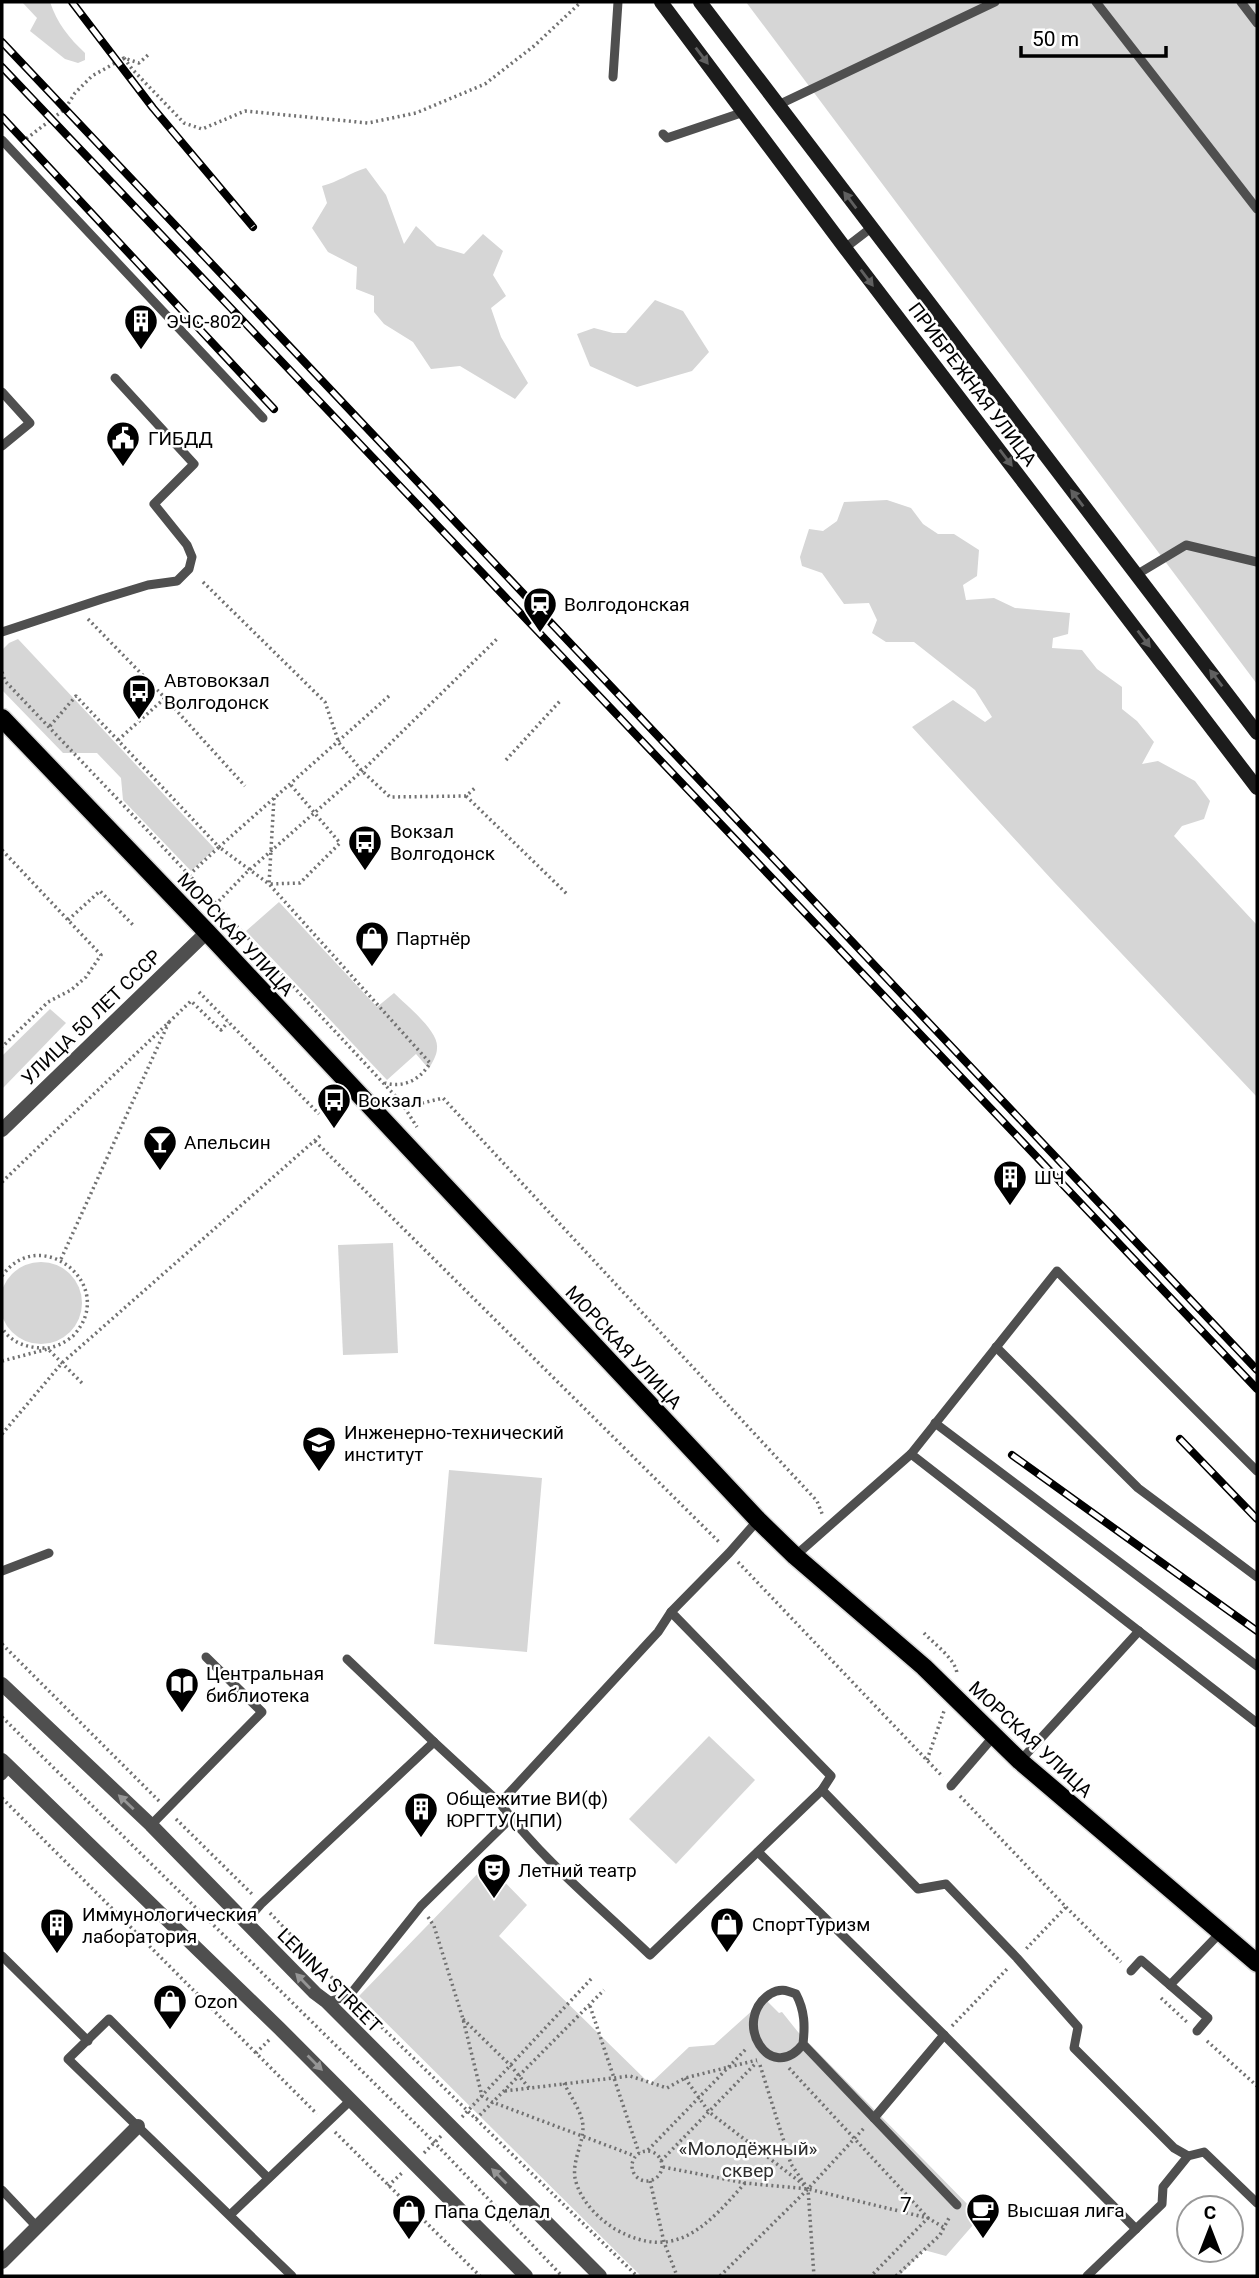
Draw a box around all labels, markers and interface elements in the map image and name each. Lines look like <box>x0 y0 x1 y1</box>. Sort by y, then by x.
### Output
scale bar <box>1021 14 1166 58</box>
text: 50 m <box>1032 27 1079 51</box>
one-way arrow <box>694 47 708 65</box>
one-way arrow <box>843 191 857 209</box>
one-way arrow <box>860 268 875 286</box>
street label: ПРИБРЕЖНАЯ УЛИЦА <box>904 298 1042 471</box>
building icon: ЭЧС-802 <box>122 302 160 351</box>
place label: ЭЧС-802 <box>166 310 241 333</box>
public building icon: ГИБДД <box>104 419 142 468</box>
place label: ГИБДД <box>148 427 213 450</box>
one-way arrow <box>998 449 1013 467</box>
one-way arrow <box>1071 489 1085 507</box>
station icon: Волгодонская <box>521 585 559 634</box>
place label: Волгодонская <box>564 593 690 616</box>
one-way arrow <box>1136 630 1150 648</box>
place label: Автовокзал Волгодонск <box>164 669 270 714</box>
one-way arrow <box>1208 670 1223 688</box>
bus stop icon: Автовокзал Волгодонск <box>120 672 158 721</box>
place label: Вокзал Волгодонск <box>390 820 496 865</box>
bus stop icon: Вокзал Волгодонск <box>346 823 384 872</box>
street label: МОРСКАЯ УЛИЦА <box>173 868 299 1001</box>
shop icon: Партнёр <box>353 919 391 968</box>
place label: Партнёр <box>396 927 471 950</box>
street label: УЛИЦА 50 ЛЕТ СССР <box>17 945 166 1090</box>
bus stop icon: Вокзал <box>315 1081 353 1130</box>
place label: Вокзал <box>358 1089 422 1112</box>
bar icon: Апельсин <box>141 1123 179 1172</box>
place label: Апельсин <box>184 1131 271 1154</box>
building icon: ШЧ <box>991 1158 1029 1207</box>
place label: ШЧ <box>1034 1166 1065 1189</box>
street label: МОРСКАЯ УЛИЦА <box>561 1281 687 1414</box>
place label: Инженерно-технический институт <box>344 1421 564 1466</box>
school or university icon: Инженерно-технический институт <box>300 1424 338 1473</box>
place label: Центральная библиотека <box>206 1662 324 1707</box>
library icon: Центральная библиотека <box>163 1665 201 1714</box>
street label: МОРСКАЯ УЛИЦА <box>964 1676 1098 1803</box>
place label: Общежитие ВИ(ф) ЮРГТУ(НПИ) <box>446 1787 608 1832</box>
building icon: Общежитие ВИ(ф) ЮРГТУ(НПИ) <box>402 1790 440 1839</box>
one-way arrow <box>117 1794 135 1810</box>
theatre icon: Летний театр <box>475 1851 513 1900</box>
place label: Летний театр <box>518 1859 637 1882</box>
place label: Иммунологическия лаборатория <box>82 1903 257 1948</box>
shop icon: СпортТуризм <box>708 1905 746 1954</box>
building icon: Иммунологическия лаборатория <box>38 1906 76 1955</box>
place label: СпортТуризм <box>752 1913 870 1936</box>
street label: LENINA STREET <box>273 1923 387 2037</box>
one-way arrow <box>295 1973 312 1990</box>
shop icon: Ozon <box>151 1982 189 2031</box>
place label: Ozon <box>194 1990 238 2013</box>
one-way arrow <box>306 2055 323 2071</box>
park label: «Молодёжный» сквер <box>678 2137 818 2182</box>
one-way arrow <box>492 2168 508 2185</box>
cafe icon: Высшая лига <box>964 2191 1002 2240</box>
shop icon: Папа Сделал <box>390 2192 428 2241</box>
district label: 7 <box>900 2193 914 2217</box>
north arrow <box>1175 2194 1245 2264</box>
place label: Высшая лига <box>1007 2199 1125 2222</box>
place label: Папа Сделал <box>434 2200 550 2223</box>
text: С <box>1204 2201 1216 2224</box>

